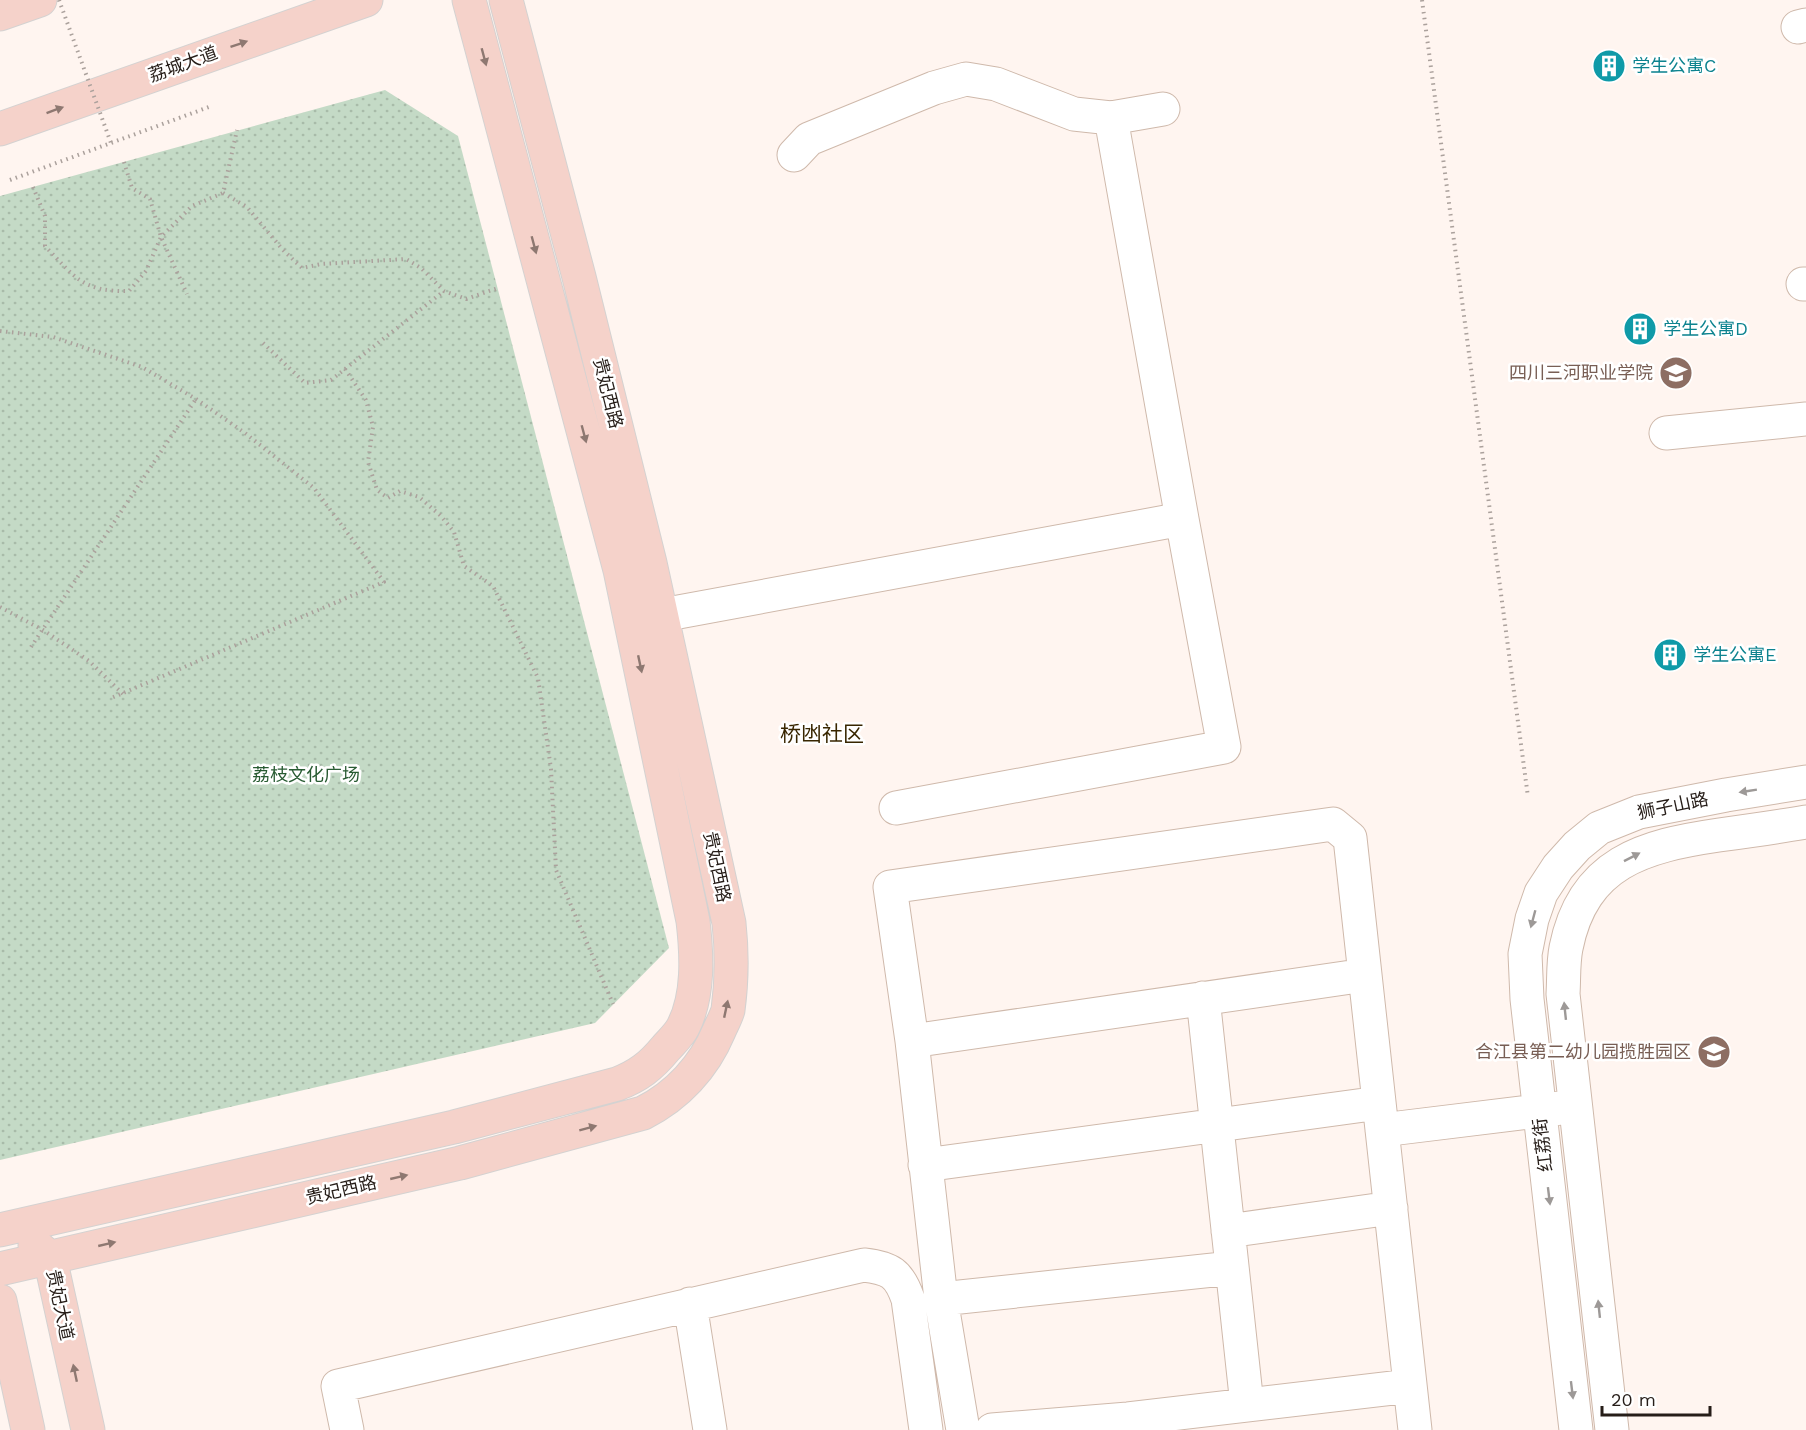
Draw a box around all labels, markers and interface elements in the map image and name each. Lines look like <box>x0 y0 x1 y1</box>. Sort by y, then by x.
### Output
one-way arrow <box>230 39 248 48</box>
street label: 荔城大道 <box>145 41 220 86</box>
one-way arrow <box>479 48 489 66</box>
building icon: 学生公寓C <box>1591 48 1627 84</box>
place label: 学生公寓C <box>1632 55 1716 76</box>
one-way arrow <box>46 104 64 114</box>
one-way arrow <box>530 236 539 254</box>
building icon: 学生公寓D <box>1622 311 1658 347</box>
place label: 学生公寓D <box>1663 318 1748 339</box>
street label: 贵妃西路 <box>590 355 627 430</box>
school or university icon: 四川三河职业学院 <box>1658 355 1694 391</box>
place label: 四川三河职业学院 <box>1509 362 1653 383</box>
one-way arrow <box>580 425 589 443</box>
building icon: 学生公寓E <box>1652 637 1688 673</box>
place label: 学生公寓E <box>1693 644 1776 665</box>
one-way arrow <box>636 655 645 674</box>
district label: 桥凼社区 <box>780 721 864 746</box>
park label: 荔枝文化广场 <box>252 764 360 785</box>
one-way arrow <box>1739 787 1758 796</box>
street label: 狮子山路 <box>1635 788 1710 823</box>
street label: 贵妃西路 <box>700 829 735 904</box>
one-way arrow <box>1623 852 1640 862</box>
one-way arrow <box>1527 910 1537 928</box>
one-way arrow <box>722 999 731 1018</box>
one-way arrow <box>1560 1002 1570 1021</box>
school or university icon: 合江县第二幼儿园揽胜园区 <box>1696 1034 1732 1070</box>
place label: 合江县第二幼儿园揽胜园区 <box>1475 1041 1691 1062</box>
street label: 红荔街 <box>1529 1117 1556 1173</box>
one-way arrow <box>579 1123 597 1132</box>
street label: 贵妃西路 <box>303 1171 378 1208</box>
one-way arrow <box>390 1172 409 1181</box>
one-way arrow <box>1544 1187 1554 1206</box>
one-way arrow <box>98 1239 116 1249</box>
street label: 贵妃大道 <box>43 1267 78 1342</box>
one-way arrow <box>1594 1300 1603 1319</box>
one-way arrow <box>70 1363 79 1382</box>
scale bar <box>1602 1379 1710 1417</box>
one-way arrow <box>1567 1380 1576 1399</box>
text: 20 m <box>1611 1389 1656 1410</box>

